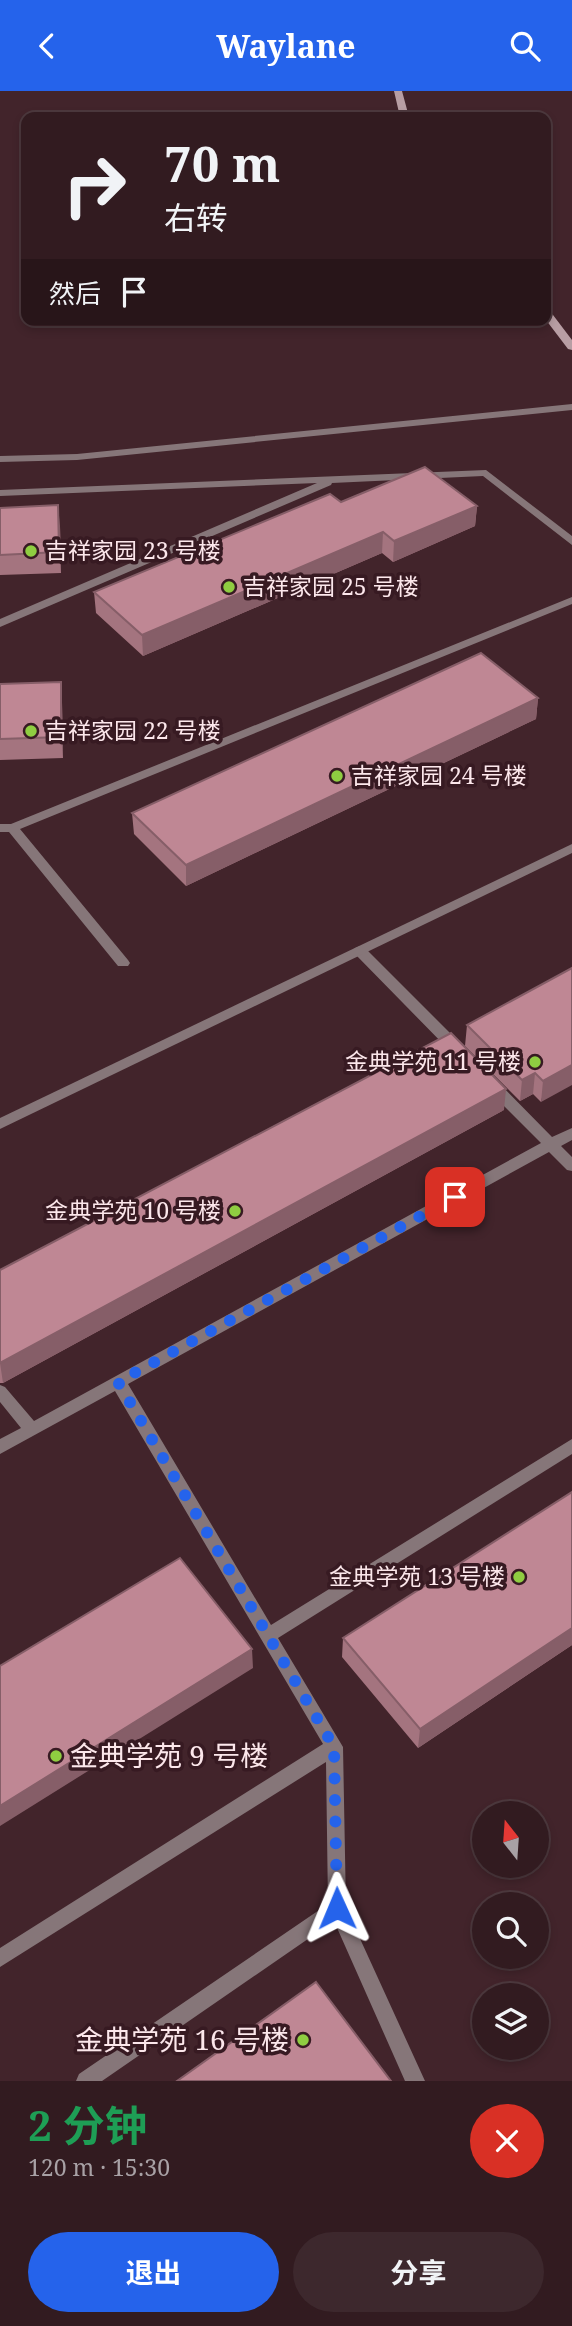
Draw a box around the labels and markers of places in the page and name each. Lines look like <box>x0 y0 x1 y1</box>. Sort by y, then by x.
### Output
place label: 吉祥家园 23 号楼 <box>45 534 221 566</box>
marker: 吉祥家园 23 号楼 <box>23 543 39 559</box>
place label: 吉祥家园 25 号楼 <box>243 570 419 602</box>
marker: 吉祥家园 25 号楼 <box>221 579 237 595</box>
place label: 吉祥家园 22 号楼 <box>45 714 221 746</box>
marker: 吉祥家园 22 号楼 <box>23 723 39 739</box>
place label: 吉祥家园 24 号楼 <box>351 759 527 791</box>
marker: 吉祥家园 24 号楼 <box>329 768 345 784</box>
place label: 金典学苑 11 号楼 <box>345 1045 521 1077</box>
marker: 金典学苑 11 号楼 <box>527 1054 543 1070</box>
pin <box>425 1167 485 1227</box>
place label: 金典学苑 10 号楼 <box>45 1194 221 1226</box>
marker: 金典学苑 10 号楼 <box>227 1203 243 1219</box>
place label: 金典学苑 13 号楼 <box>329 1560 505 1592</box>
marker: 金典学苑 13 号楼 <box>511 1569 527 1585</box>
place label: 金典学苑 9 号楼 <box>70 1736 268 1774</box>
marker: 金典学苑 9 号楼 <box>48 1748 64 1764</box>
place label: 金典学苑 16 号楼 <box>75 2020 289 2058</box>
marker: 金典学苑 16 号楼 <box>295 2032 311 2048</box>

